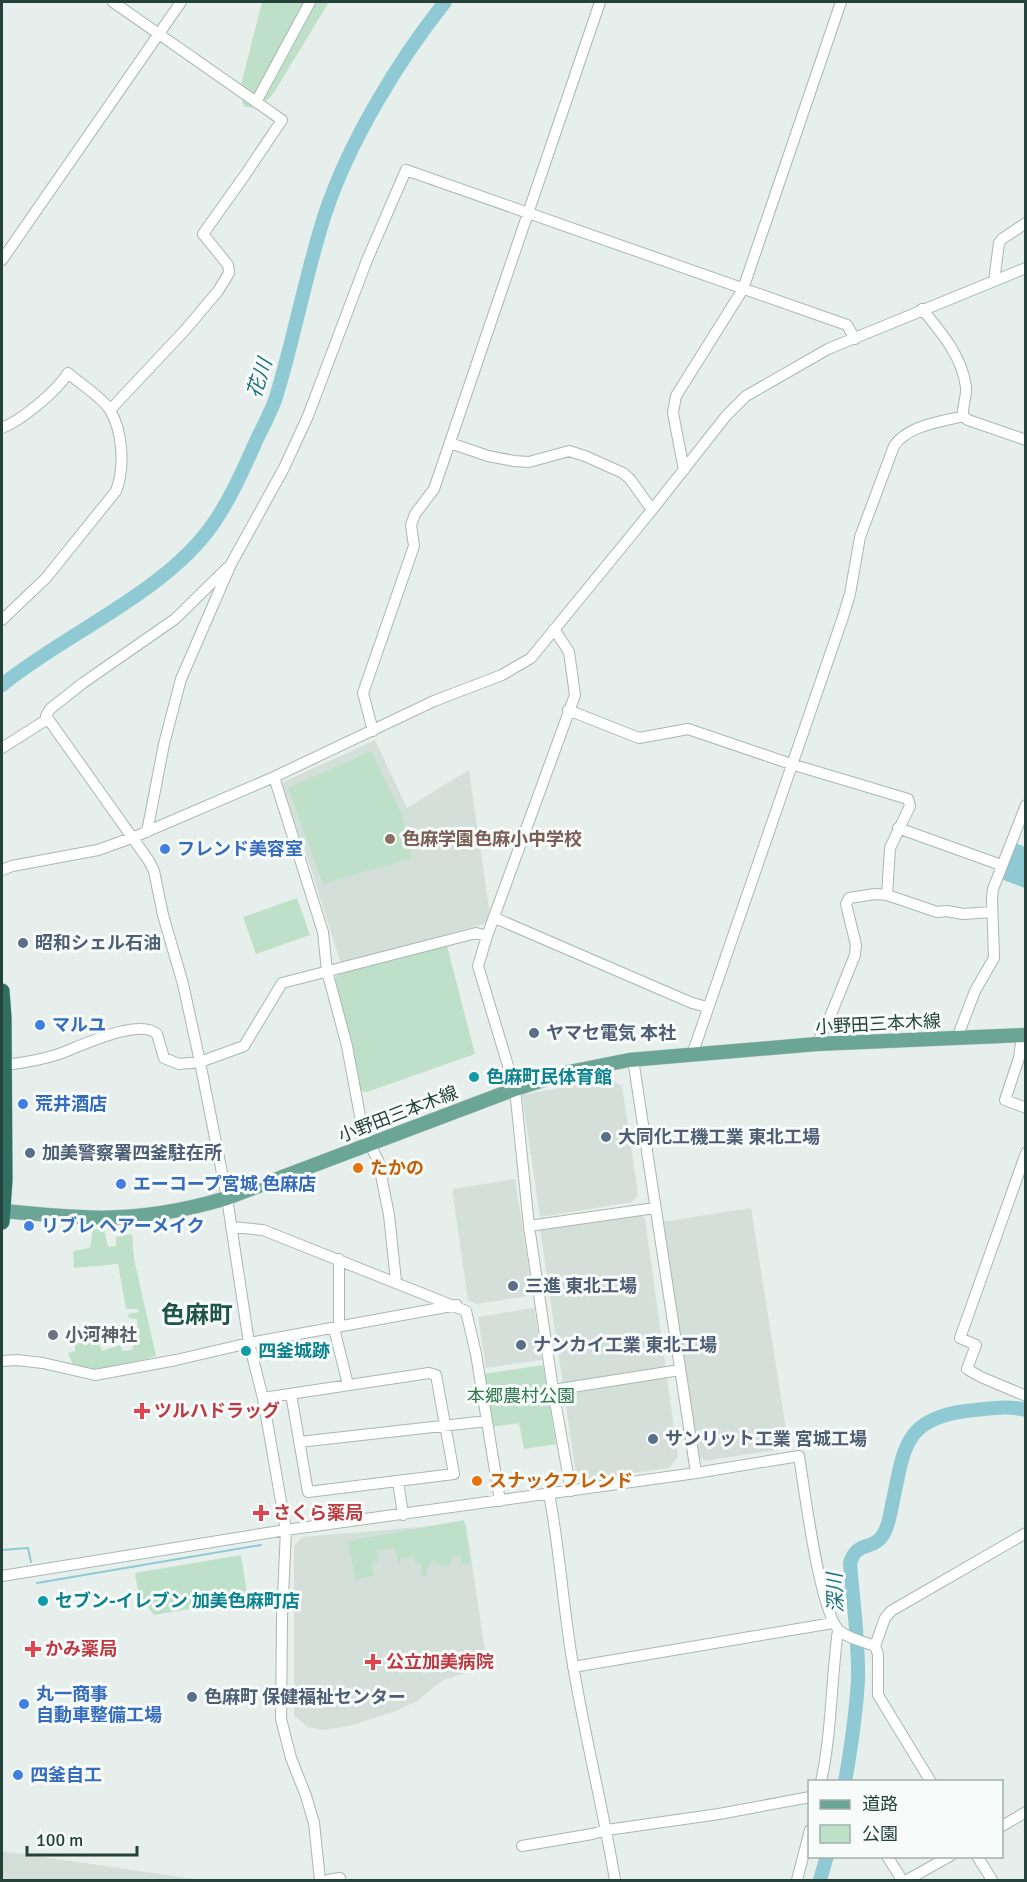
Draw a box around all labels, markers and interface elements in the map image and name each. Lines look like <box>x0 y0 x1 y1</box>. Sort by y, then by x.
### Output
water label: 花川 <box>241 353 278 401</box>
place label: 色麻学園色麻小中学校 <box>402 828 582 850</box>
marker: 色麻学園色麻小中学校 <box>383 832 397 846</box>
place label: フレンド美容室 <box>177 838 303 860</box>
marker: フレンド美容室 <box>158 842 172 856</box>
place label: 昭和シェル石油 <box>35 932 161 954</box>
marker: 昭和シェル石油 <box>16 936 30 950</box>
street label: 小野田三本木線 <box>815 1010 941 1038</box>
place label: マルユ <box>52 1014 106 1036</box>
marker: マルユ <box>33 1018 47 1032</box>
place label: ヤマセ電気 本社 <box>546 1022 676 1044</box>
marker: ヤマセ電気 本社 <box>527 1026 541 1040</box>
place label: 色麻町民体育館 <box>486 1066 612 1088</box>
marker: 色麻町民体育館 <box>467 1070 481 1084</box>
street label: 小野田三本木線 <box>335 1081 461 1147</box>
place label: 荒井酒店 <box>35 1093 107 1115</box>
marker: 荒井酒店 <box>16 1097 30 1111</box>
place label: 大同化工機工業 東北工場 <box>618 1126 820 1148</box>
marker: 大同化工機工業 東北工場 <box>599 1130 613 1144</box>
place label: 加美警察署四釜駐在所 <box>42 1142 222 1164</box>
marker: 加美警察署四釜駐在所 <box>23 1146 37 1160</box>
place label: たかの <box>370 1157 424 1179</box>
marker: たかの <box>351 1161 365 1175</box>
place label: エーコープ宮城 色麻店 <box>133 1173 316 1195</box>
marker: エーコープ宮城 色麻店 <box>114 1177 128 1191</box>
place label: リブレ ヘアーメイク <box>41 1215 205 1237</box>
marker: リブレ ヘアーメイク <box>22 1219 36 1233</box>
place label: 三進 東北工場 <box>525 1275 637 1297</box>
marker: 三進 東北工場 <box>506 1279 520 1293</box>
district label: 色麻町 <box>161 1300 233 1330</box>
place label: 小河神社 <box>65 1324 137 1346</box>
marker: 小河神社 <box>46 1328 60 1342</box>
place label: ナンカイ工業 東北工場 <box>533 1334 717 1356</box>
marker: ナンカイ工業 東北工場 <box>514 1338 528 1352</box>
place label: 四釜城跡 <box>258 1340 330 1362</box>
marker: 四釜城跡 <box>239 1344 253 1358</box>
park label: 本郷農村公園 <box>467 1385 575 1407</box>
place label: ツルハドラッグ <box>154 1400 280 1422</box>
marker: ツルハドラッグ <box>135 1404 149 1418</box>
place label: サンリット工業 宮城工場 <box>665 1428 867 1450</box>
marker: サンリット工業 宮城工場 <box>646 1432 660 1446</box>
place label: スナックフレンド <box>489 1470 633 1492</box>
marker: スナックフレンド <box>470 1474 484 1488</box>
place label: さくら薬局 <box>273 1502 363 1524</box>
marker: さくら薬局 <box>254 1506 268 1520</box>
water label: 深川 <box>822 1571 849 1613</box>
place label: セブン-イレブン 加美色麻町店 <box>55 1590 300 1612</box>
marker: セブン-イレブン 加美色麻町店 <box>36 1594 50 1608</box>
place label: かみ薬局 <box>45 1638 117 1660</box>
marker: かみ薬局 <box>26 1642 40 1656</box>
place label: 公立加美病院 <box>386 1651 494 1673</box>
marker: 公立加美病院 <box>364 1653 382 1671</box>
place label: 丸一商事 自動車整備工場 <box>36 1683 162 1726</box>
place label: 色麻町 保健福祉センター <box>204 1686 406 1708</box>
marker: 色麻町 保健福祉センター <box>185 1690 199 1704</box>
marker: 丸一商事 自動車整備工場 <box>17 1697 31 1711</box>
place label: 四釜自工 <box>30 1764 102 1786</box>
marker: 四釜自工 <box>11 1768 25 1782</box>
legend <box>808 1780 1003 1858</box>
text: 道路 <box>862 1793 898 1815</box>
scale bar <box>27 1819 136 1857</box>
text: 公園 <box>862 1823 898 1845</box>
text: 100 m <box>36 1829 83 1851</box>

